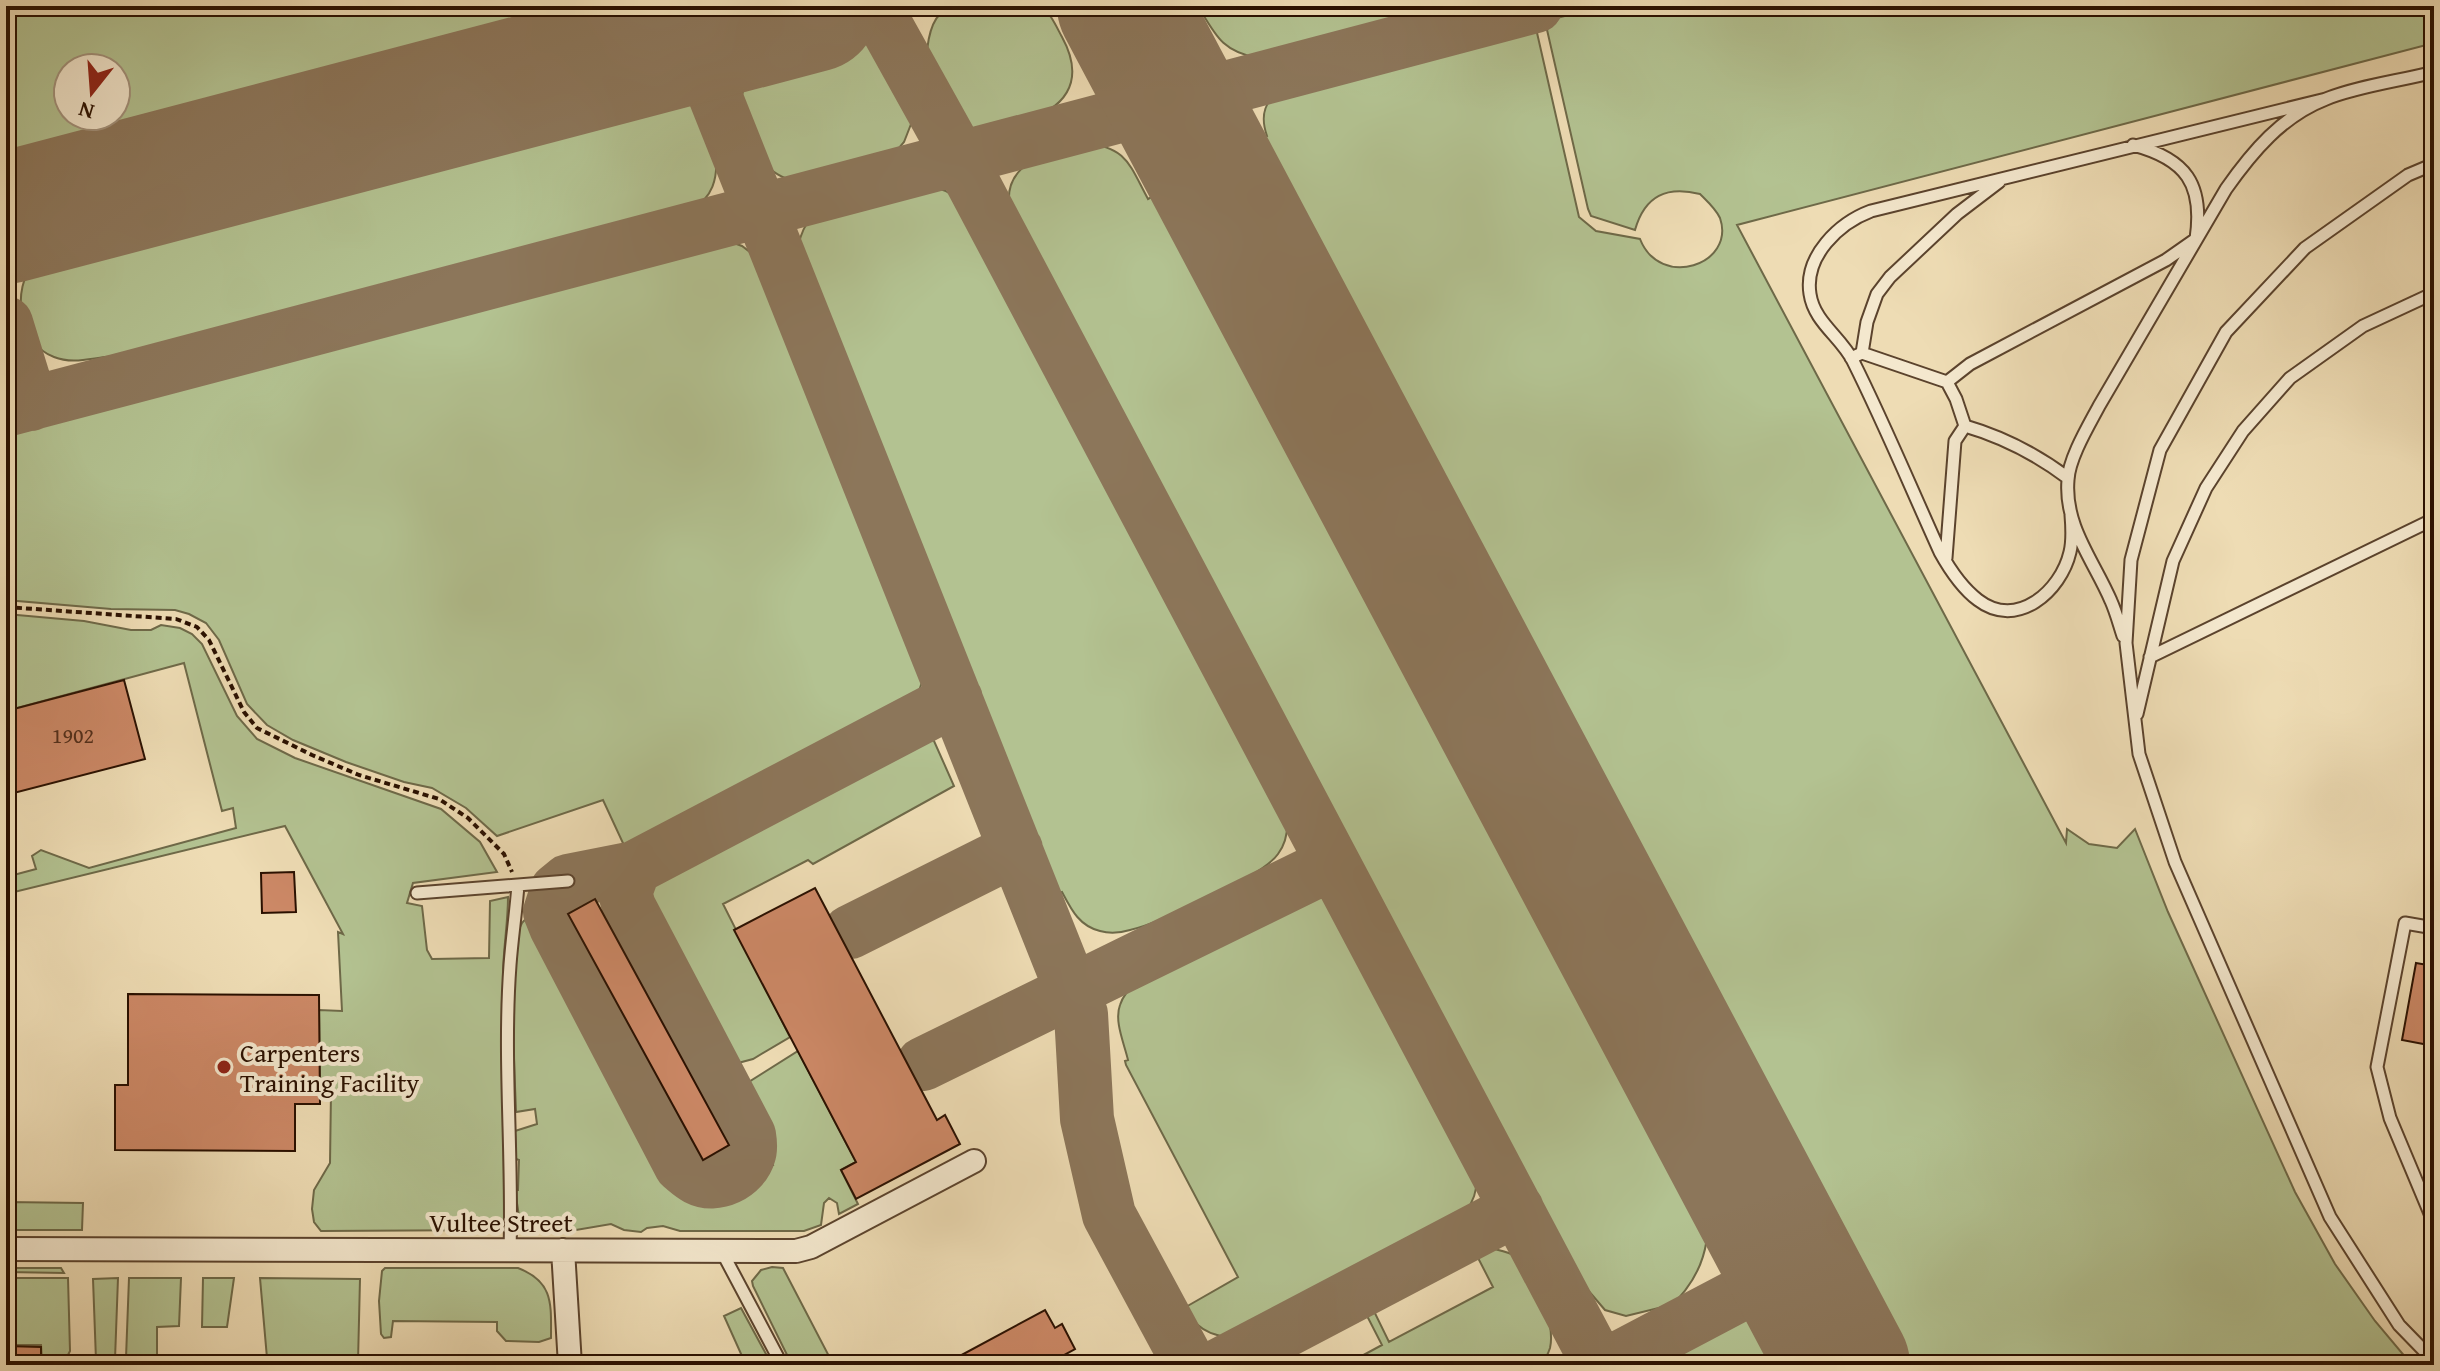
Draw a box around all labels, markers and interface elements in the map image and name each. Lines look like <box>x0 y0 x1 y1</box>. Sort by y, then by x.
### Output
north arrow <box>52 52 132 132</box>
text: N <box>74 94 98 129</box>
house number: 1902 <box>52 719 94 751</box>
place label: Carpenters Training Facility <box>240 1033 419 1102</box>
marker: Carpenters Training Facility <box>215 1058 233 1076</box>
street label: Vultee Street <box>429 1203 573 1242</box>

